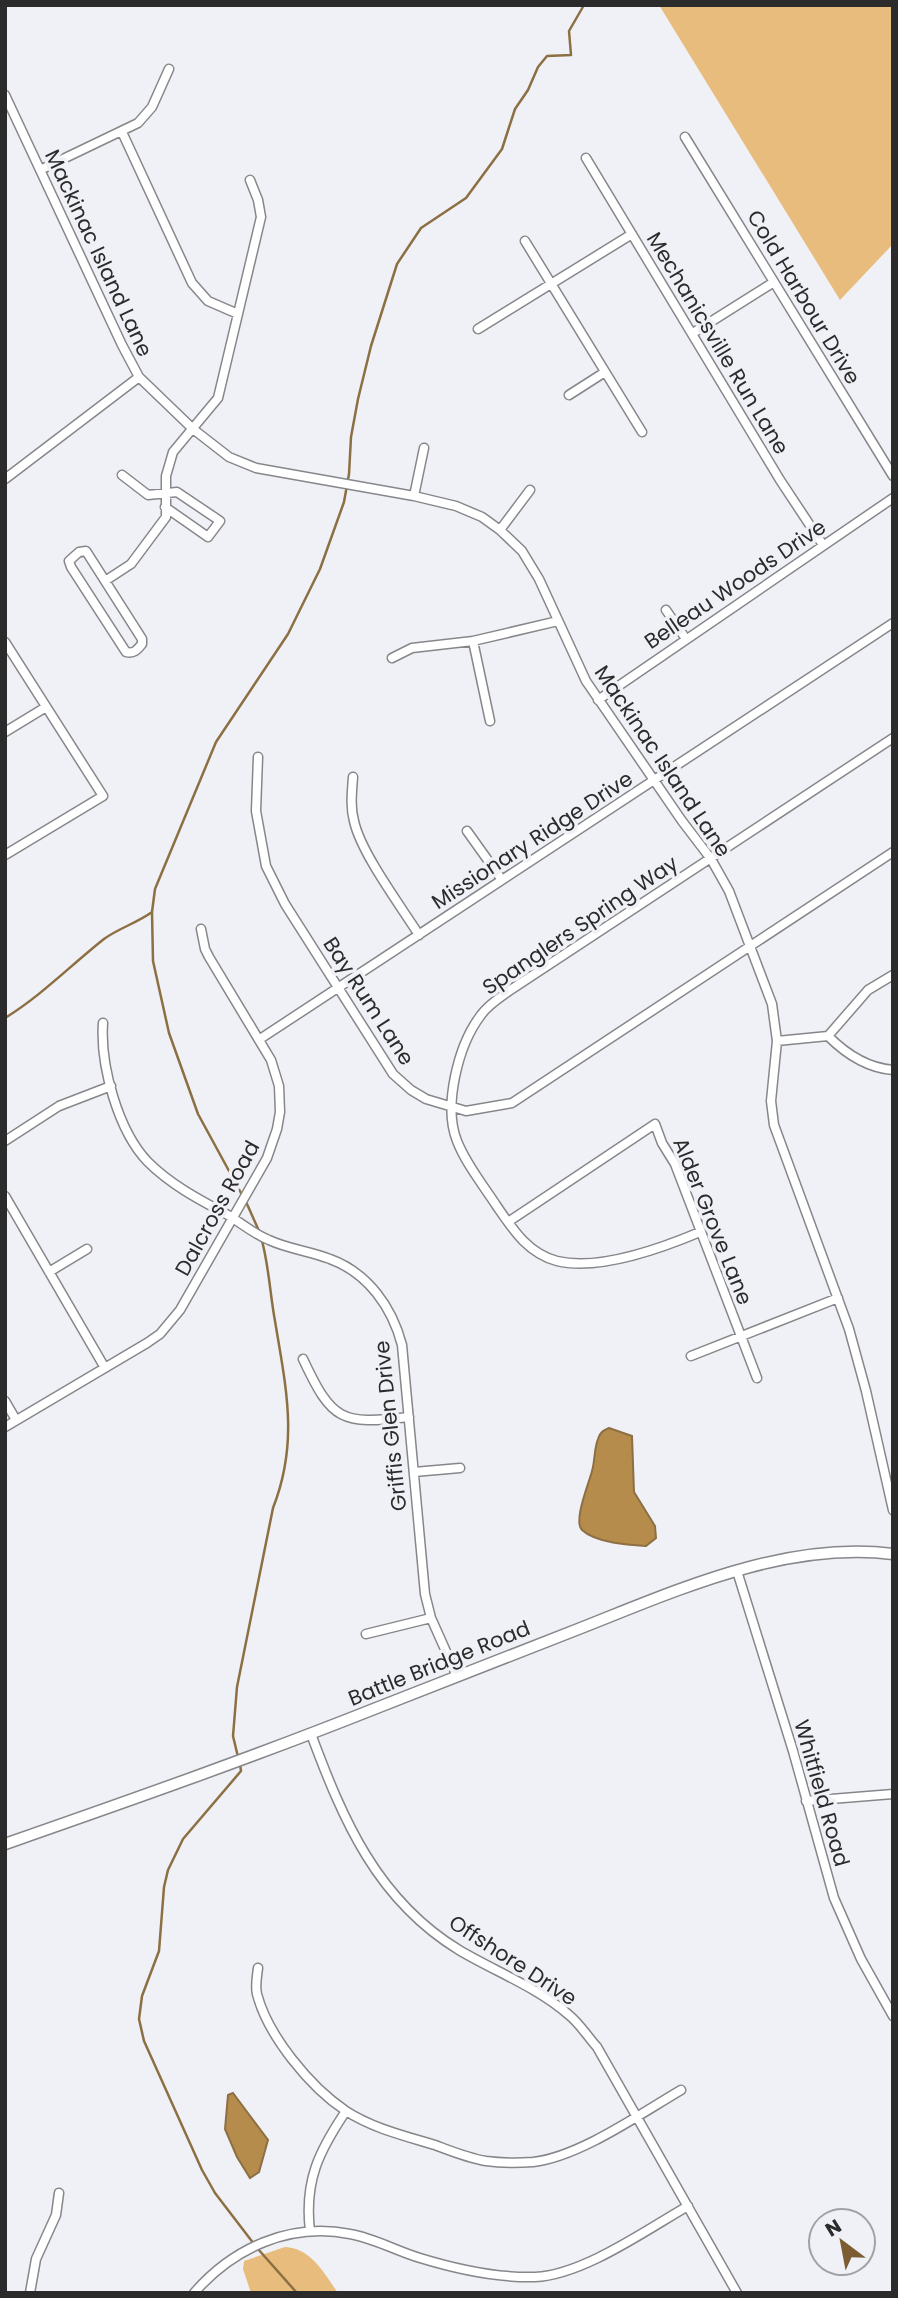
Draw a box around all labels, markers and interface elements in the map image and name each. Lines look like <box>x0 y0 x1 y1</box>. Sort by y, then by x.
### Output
street label: Mackinac Island Lane <box>38 145 160 361</box>
street label: Cold Harbour Drive <box>740 205 868 389</box>
street label: Mechanicsville Run Lane <box>640 226 796 460</box>
street label: Belleau Woods Drive <box>638 512 832 656</box>
street label: Mackinac Island Lane <box>588 659 738 863</box>
street label: Missionary Ridge Drive <box>426 764 638 916</box>
street label: Spanglers Spring Way <box>476 849 684 1001</box>
street label: Bay Rum Lane <box>317 931 421 1071</box>
street label: Alder Grove Lane <box>666 1133 760 1309</box>
street label: Dalcross Road <box>168 1135 266 1281</box>
street label: Griffis Glen Drive <box>367 1339 413 1513</box>
street label: Battle Bridge Road <box>344 1613 534 1713</box>
street label: Whitfield Road <box>787 1716 857 1870</box>
street label: Offshore Drive <box>443 1908 583 2012</box>
north arrow <box>807 2207 877 2277</box>
text: N <box>820 2213 846 2243</box>

